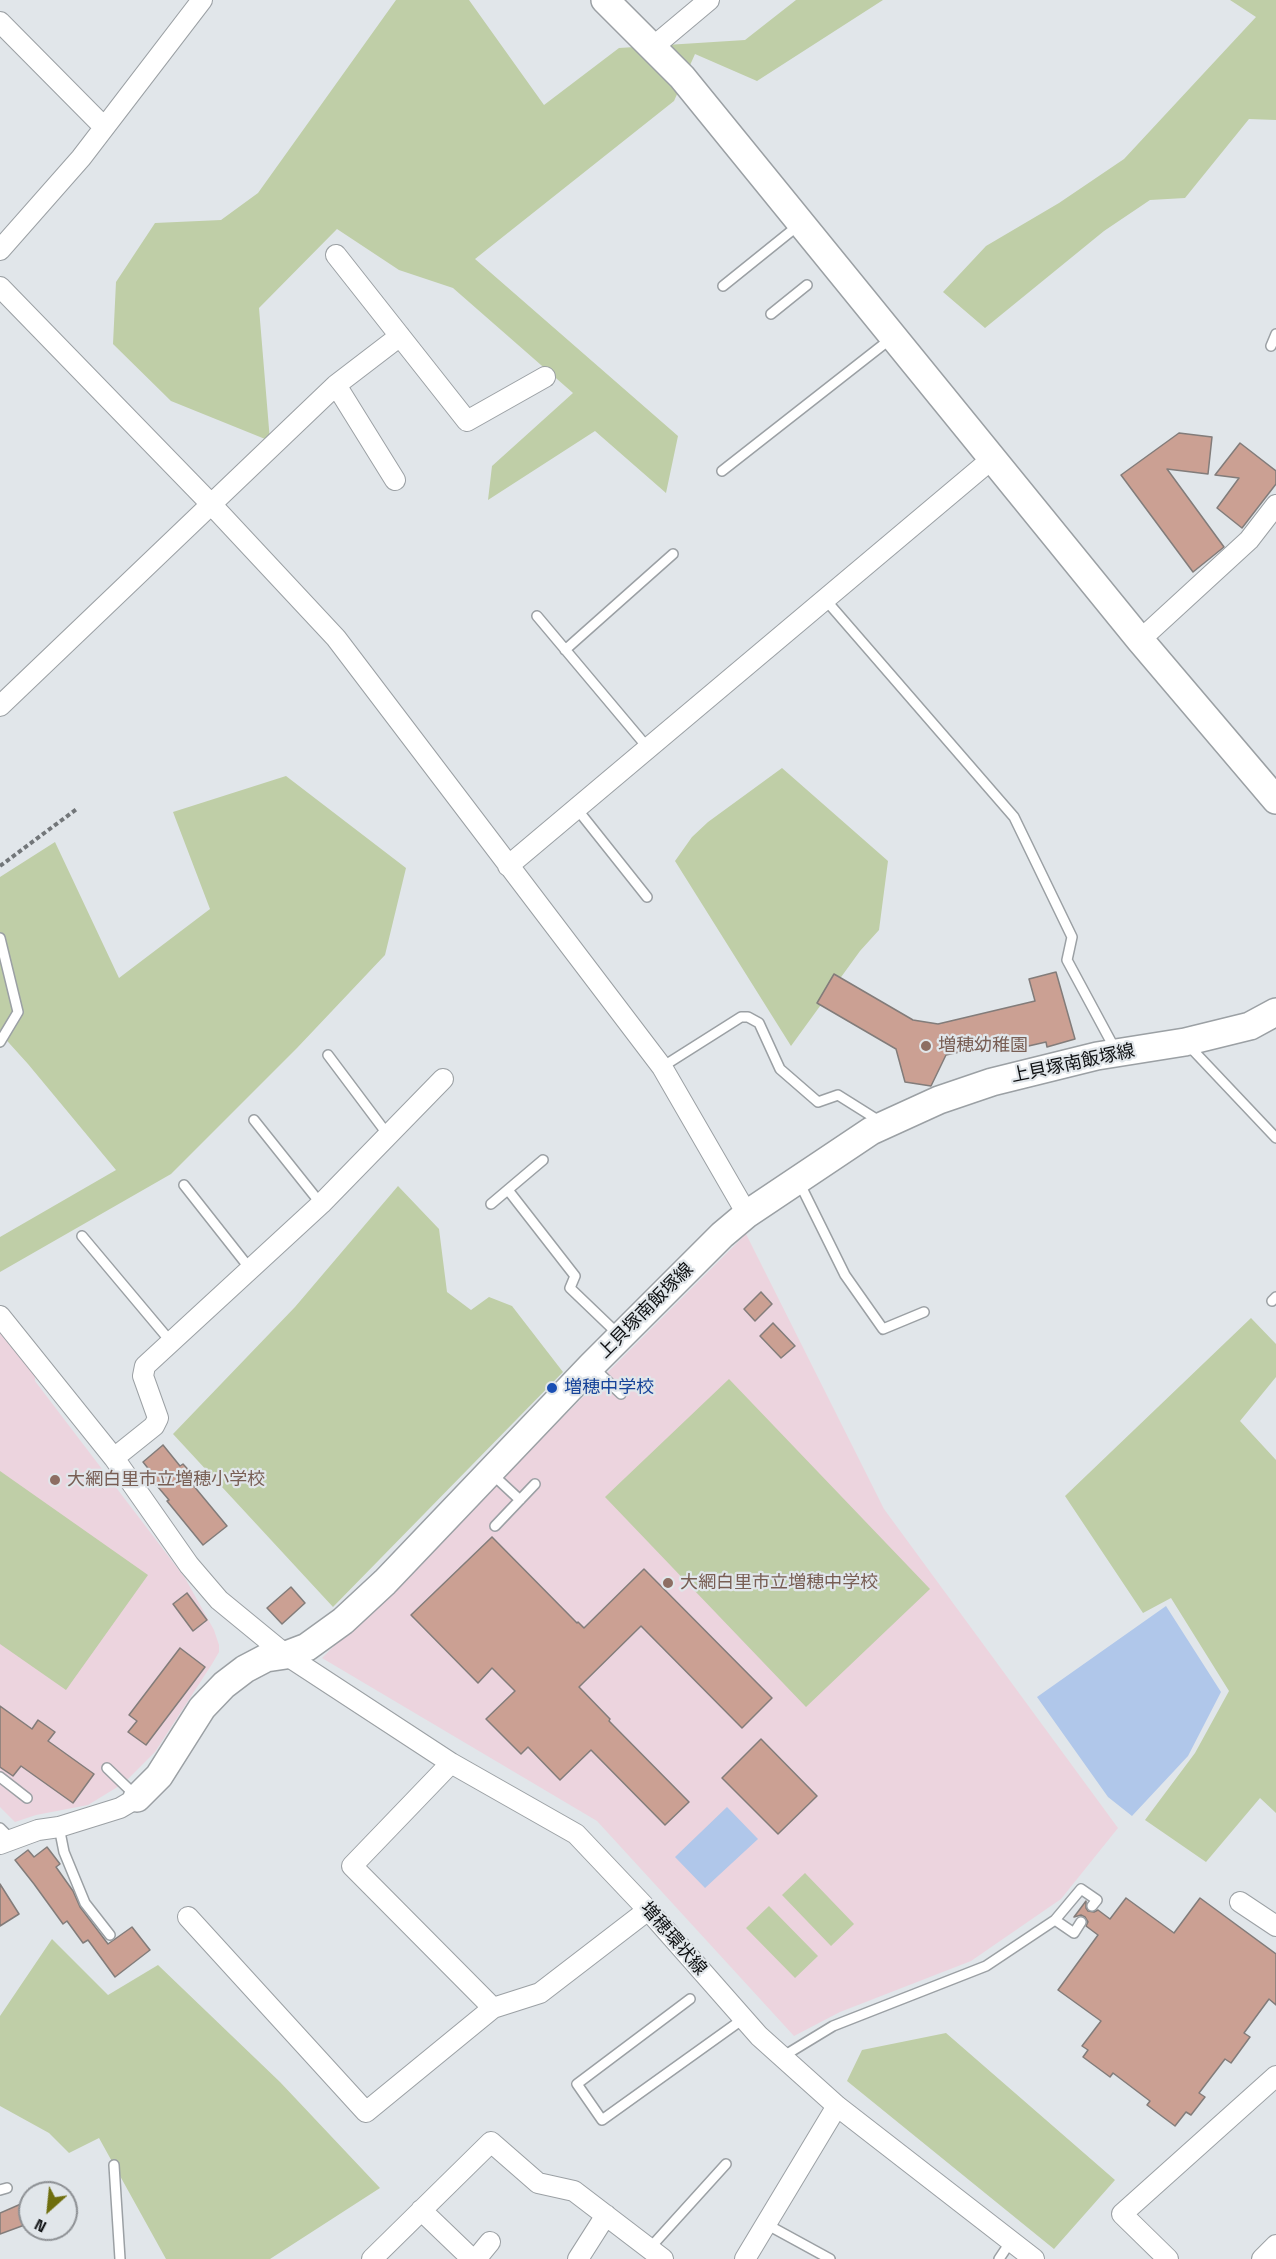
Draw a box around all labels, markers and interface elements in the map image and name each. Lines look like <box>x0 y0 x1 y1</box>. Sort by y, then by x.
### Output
place label: 増穂幼稚園 <box>938 1035 1028 1057</box>
marker: 増穂幼稚園 <box>919 1039 933 1053</box>
street label: 上貝塚南飯塚線 <box>1009 1040 1137 1088</box>
street label: 上貝塚南飯塚線 <box>594 1259 698 1363</box>
place label: 増穂中学校 <box>564 1377 654 1399</box>
marker: 増穂中学校 <box>545 1381 559 1395</box>
place label: 大網白里市立増穂小学校 <box>67 1469 265 1491</box>
marker: 大網白里市立増穂小学校 <box>48 1473 62 1487</box>
place label: 大網白里市立増穂中学校 <box>680 1572 878 1594</box>
marker: 大網白里市立増穂中学校 <box>661 1576 675 1590</box>
street label: 増穂環状線 <box>635 1898 711 1980</box>
north arrow <box>18 2181 78 2241</box>
text: N <box>31 2214 50 2237</box>

